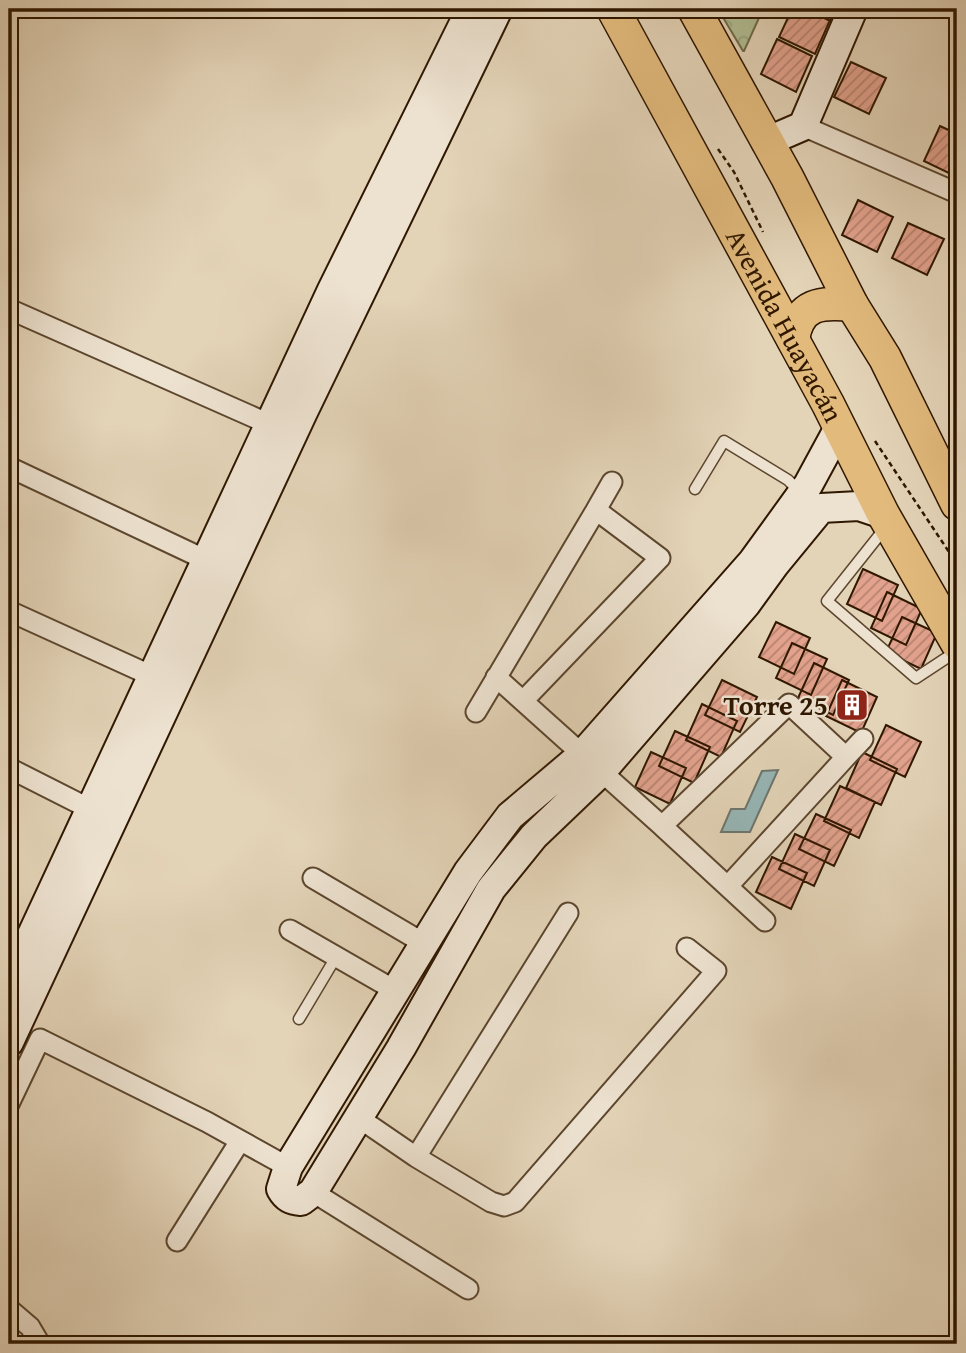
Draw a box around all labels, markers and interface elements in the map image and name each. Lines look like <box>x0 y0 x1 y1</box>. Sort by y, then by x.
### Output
street label: Avenida Huayacán <box>716 221 855 429</box>
place label: Torre 25 <box>723 684 828 725</box>
building icon: Torre 25 <box>833 686 871 724</box>

